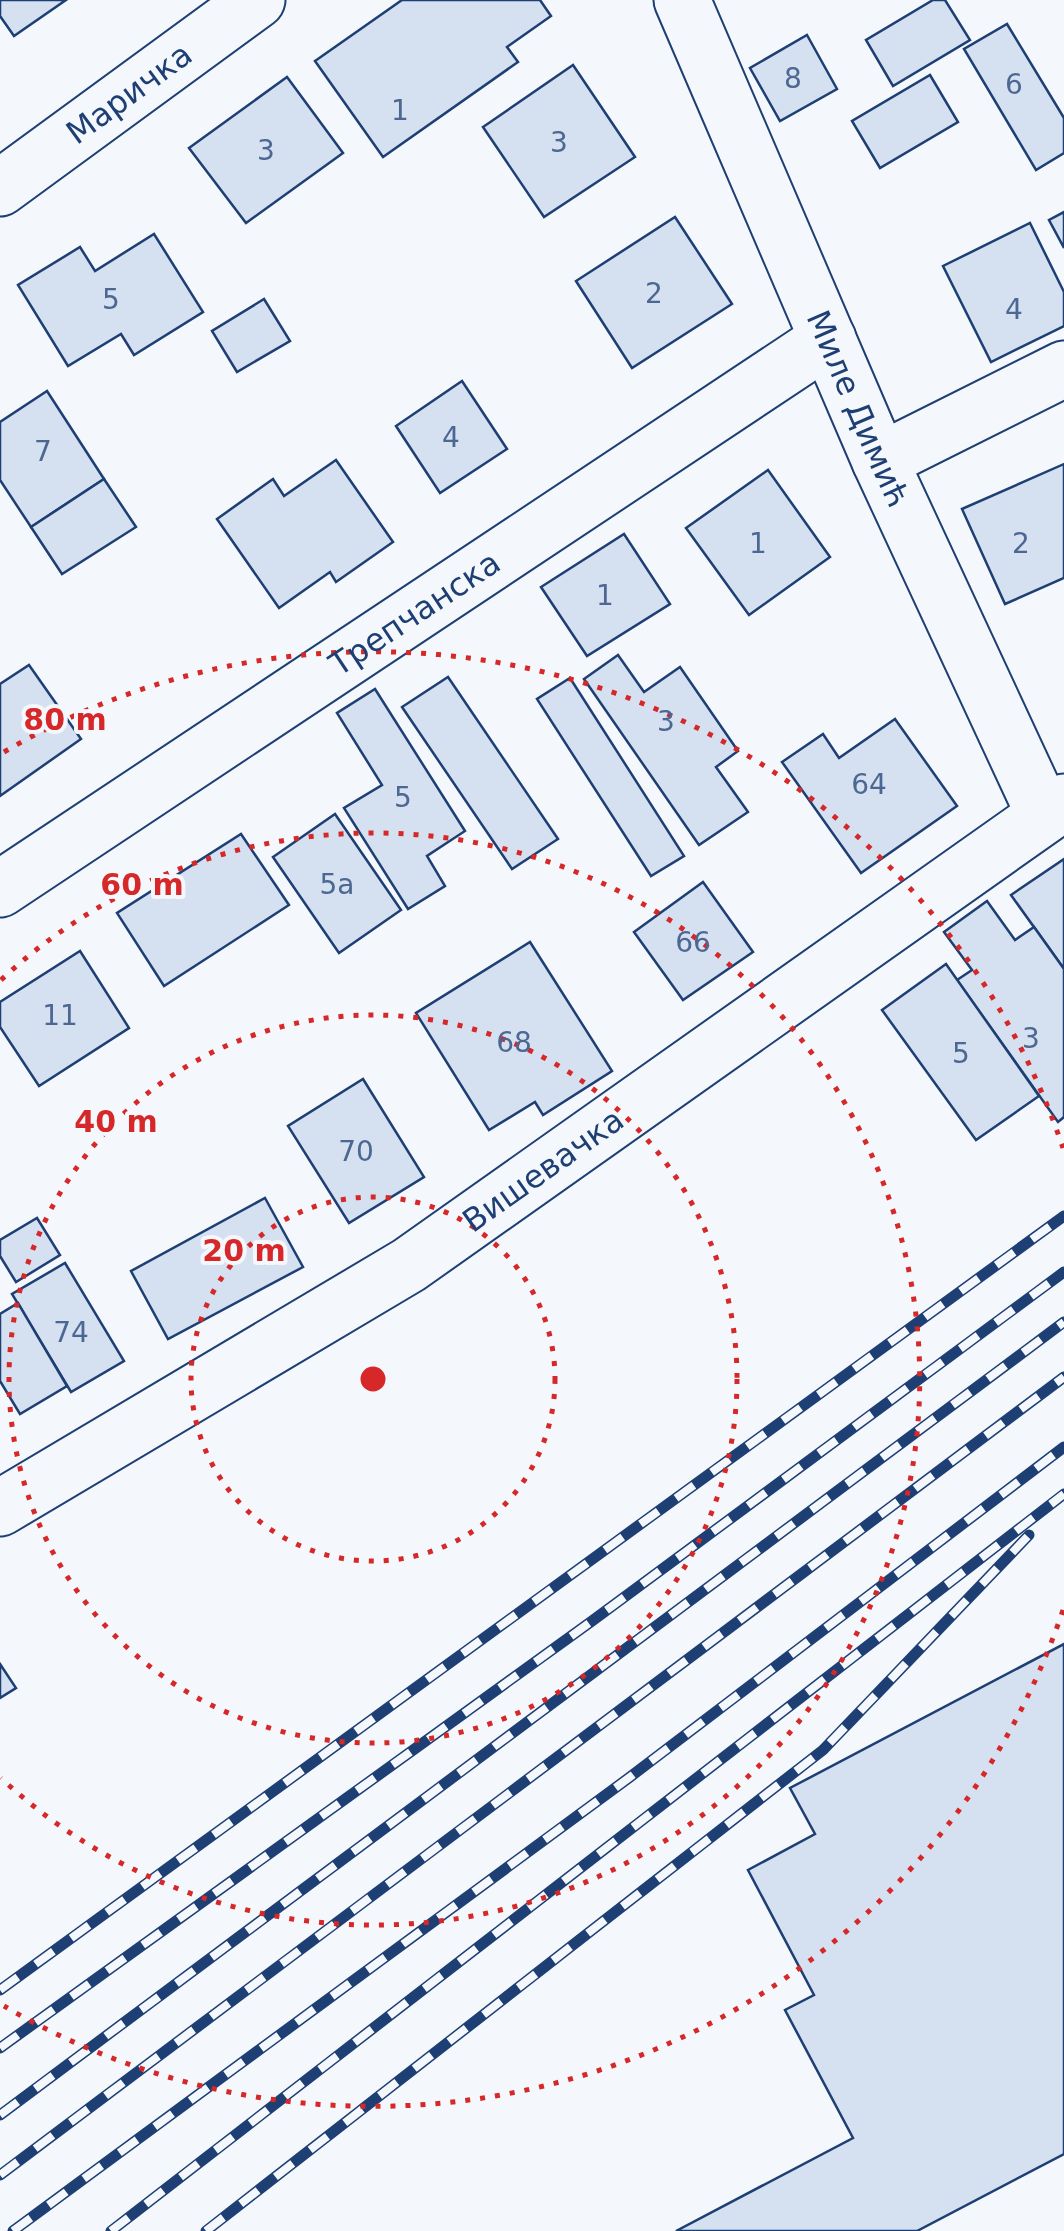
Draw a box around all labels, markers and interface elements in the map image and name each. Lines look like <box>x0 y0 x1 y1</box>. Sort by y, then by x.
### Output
street label: Маричка <box>59 35 199 152</box>
house number: 8 <box>784 62 802 95</box>
house number: 6 <box>1005 68 1023 101</box>
house number: 1 <box>391 94 409 127</box>
house number: 3 <box>550 126 568 159</box>
house number: 3 <box>257 134 275 167</box>
house number: 2 <box>645 277 663 310</box>
house number: 5 <box>102 283 120 316</box>
house number: 4 <box>1005 293 1023 326</box>
street label: Миле Димић <box>799 305 918 513</box>
house number: 4 <box>442 421 460 454</box>
house number: 7 <box>34 435 52 468</box>
house number: 1 <box>749 527 767 560</box>
house number: 2 <box>1012 527 1030 560</box>
street label: Трепчанска <box>322 543 507 684</box>
house number: 1 <box>596 579 614 612</box>
text: 80 m <box>23 702 107 737</box>
house number: 3 <box>657 705 675 738</box>
house number: 64 <box>851 768 887 801</box>
house number: 5 <box>394 781 412 814</box>
text: 60 m <box>100 867 184 902</box>
house number: 5a <box>320 868 354 901</box>
house number: 66 <box>675 926 711 959</box>
house number: 11 <box>42 999 78 1032</box>
house number: 3 <box>1022 1022 1040 1055</box>
house number: 68 <box>496 1026 532 1059</box>
house number: 5 <box>952 1037 970 1070</box>
street label: Вишевачка <box>455 1100 631 1240</box>
text: 40 m <box>74 1104 158 1139</box>
house number: 70 <box>338 1135 374 1168</box>
text: 20 m <box>202 1233 286 1268</box>
house number: 74 <box>53 1316 89 1349</box>
centre of rings <box>355 1361 391 1397</box>

